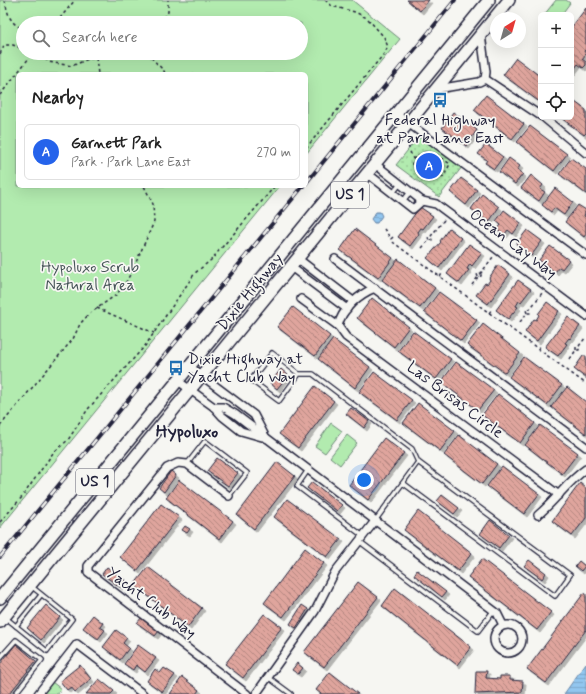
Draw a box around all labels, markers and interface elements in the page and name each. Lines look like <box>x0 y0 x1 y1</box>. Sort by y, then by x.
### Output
north arrow <box>490 12 526 48</box>
map controls <box>538 12 574 120</box>
button: + <box>538 12 574 48</box>
search box <box>16 16 308 60</box>
icon: search <box>30 27 52 49</box>
text: Search here <box>62 28 138 48</box>
button: − <box>538 48 574 84</box>
button: locate <box>538 84 574 120</box>
text: Nearby <box>32 87 84 109</box>
bus stop icon: Federal Highway at Park Lane East <box>431 91 449 109</box>
place label: Federal Highway at Park Lane East <box>376 110 504 149</box>
text: Garnett Park <box>71 134 162 154</box>
text: A <box>42 144 50 161</box>
text: 270 m <box>256 144 291 161</box>
pin: A <box>416 151 442 181</box>
text: Park · Park Lane East <box>71 154 191 171</box>
road number: US 1 <box>331 182 369 208</box>
street label: Ocean Cay Way <box>465 204 561 284</box>
street label: Dixie Highway <box>212 249 289 336</box>
park label: Hypoluxo Scrub Natural Area <box>41 257 139 296</box>
place label: Dixie Highway at Yacht Club Way <box>188 349 304 388</box>
street label: Las Brisas Circle <box>402 357 508 443</box>
bus stop icon: Dixie Highway at Yacht Club Way <box>167 359 185 377</box>
district label: Hypoluxo <box>156 420 218 444</box>
road number: US 1 <box>76 469 114 495</box>
your location <box>354 470 374 490</box>
street label: Yacht Club Way <box>102 562 200 644</box>

